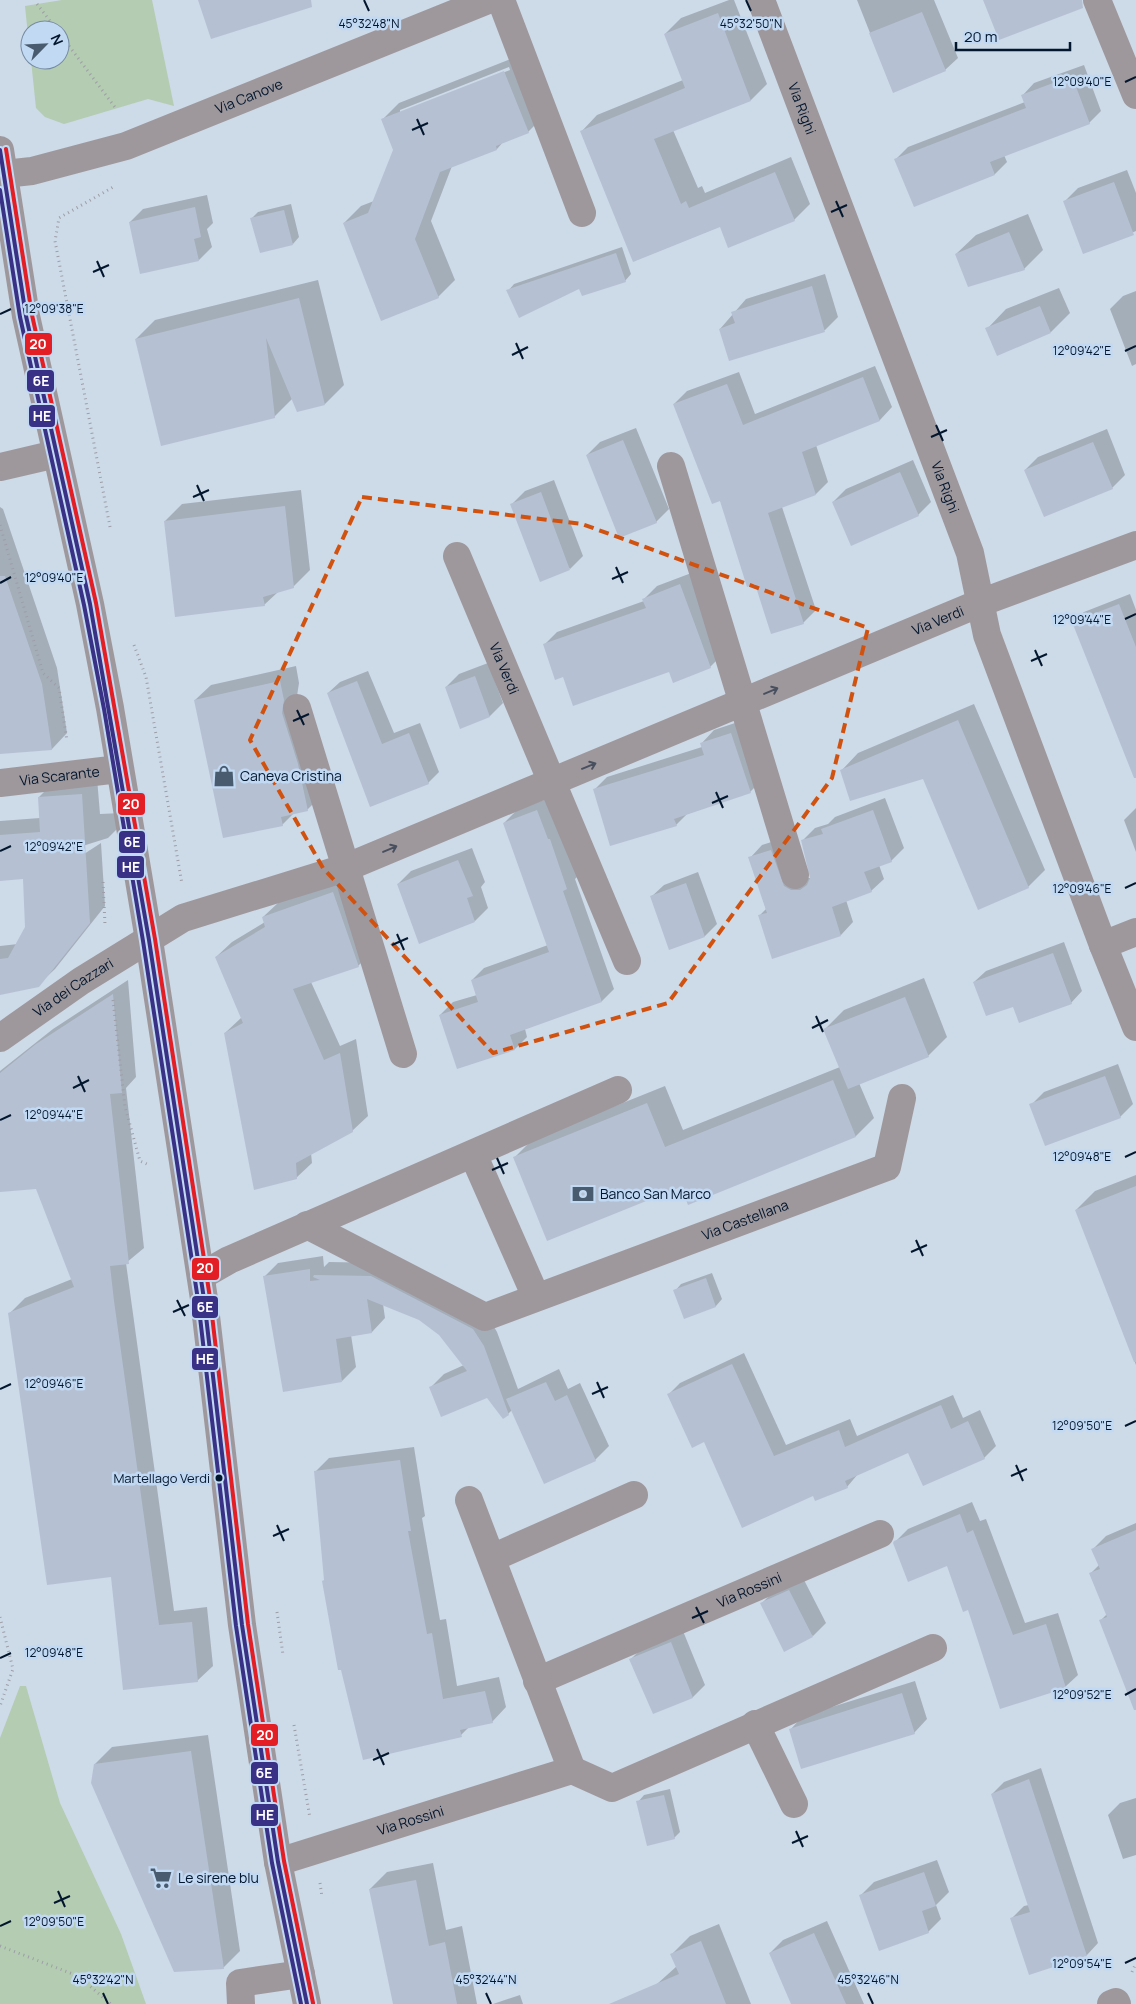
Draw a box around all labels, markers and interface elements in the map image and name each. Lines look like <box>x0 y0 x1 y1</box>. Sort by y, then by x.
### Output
text: 45°32'48"N <box>339 15 399 32</box>
text: 45°32'50"N <box>720 15 782 32</box>
north arrow <box>20 20 70 70</box>
scale bar <box>956 20 1070 52</box>
text: 20 m <box>964 26 997 47</box>
text: N <box>47 31 68 48</box>
text: 12°09'40"E <box>1053 73 1112 90</box>
street label: Via Canove <box>212 74 285 118</box>
street label: Via Righi <box>784 80 821 137</box>
text: 12°09'38"E <box>24 300 84 317</box>
line badge: 20 <box>24 332 53 356</box>
text: 20 <box>29 334 47 353</box>
text: 12°09'42"E <box>1053 342 1111 359</box>
line badge: 6E <box>26 369 55 393</box>
text: 6E <box>33 371 49 390</box>
line badge: HE <box>28 404 56 428</box>
text: HE <box>33 406 51 425</box>
street label: Via Righi <box>927 459 964 516</box>
text: 12°09'40"E <box>25 569 84 586</box>
street label: Via Verdi <box>909 601 967 639</box>
text: 12°09'44"E <box>1053 611 1111 628</box>
street label: Via Verdi <box>485 640 524 697</box>
one-way arrow <box>763 685 778 695</box>
street label: Via Scarante <box>18 761 101 790</box>
one-way arrow <box>581 761 596 771</box>
shop icon: Caneva Cristina <box>211 763 237 789</box>
place label: Caneva Cristina <box>240 766 342 785</box>
line badge: 20 <box>117 792 146 816</box>
text: 20 <box>122 794 140 813</box>
line badge: 6E <box>118 830 146 854</box>
text: 6E <box>124 832 140 851</box>
text: 12°09'42"E <box>25 838 83 855</box>
one-way arrow <box>382 844 397 854</box>
line badge: HE <box>116 855 145 879</box>
text: HE <box>122 857 140 876</box>
text: 12°09'46"E <box>1053 880 1112 897</box>
street label: Via dei Cazzari <box>29 953 117 1021</box>
text: 12°09'44"E <box>25 1106 83 1123</box>
text: 12°09'48"E <box>1053 1148 1111 1165</box>
bank icon: Banco San Marco <box>570 1181 596 1207</box>
place label: Banco San Marco <box>600 1184 711 1203</box>
street label: Via Castellana <box>699 1195 791 1244</box>
line badge: 20 <box>191 1257 220 1281</box>
text: 20 <box>196 1258 214 1277</box>
line badge: 6E <box>191 1295 219 1319</box>
text: 6E <box>197 1297 213 1316</box>
line badge: HE <box>191 1347 219 1371</box>
text: HE <box>196 1349 214 1368</box>
text: 12°09'46"E <box>25 1375 84 1392</box>
text: 12°09'50"E <box>1052 1417 1112 1434</box>
place label: Martellago Verdi <box>113 1469 210 1487</box>
marker: Martellago Verdi <box>214 1473 224 1483</box>
street label: Via Rossini <box>714 1567 784 1612</box>
text: 12°09'48"E <box>25 1644 83 1661</box>
text: 12°09'52"E <box>1052 1686 1112 1703</box>
line badge: 20 <box>250 1723 279 1747</box>
text: 20 <box>256 1725 274 1744</box>
line badge: 6E <box>250 1761 279 1785</box>
text: 6E <box>256 1763 272 1782</box>
street label: Via Rossini <box>375 1801 446 1839</box>
line badge: HE <box>250 1803 279 1827</box>
text: HE <box>256 1805 274 1824</box>
supermarket icon: Le sirene blu <box>148 1865 174 1891</box>
place label: Le sirene blu <box>178 1868 259 1887</box>
text: 12°09'50"E <box>24 1913 84 1930</box>
text: 12°09'54"E <box>1052 1955 1112 1972</box>
text: 45°32'42"N <box>73 1971 133 1988</box>
text: 45°32'44"N <box>456 1971 516 1988</box>
text: 45°32'46"N <box>837 1971 899 1988</box>

